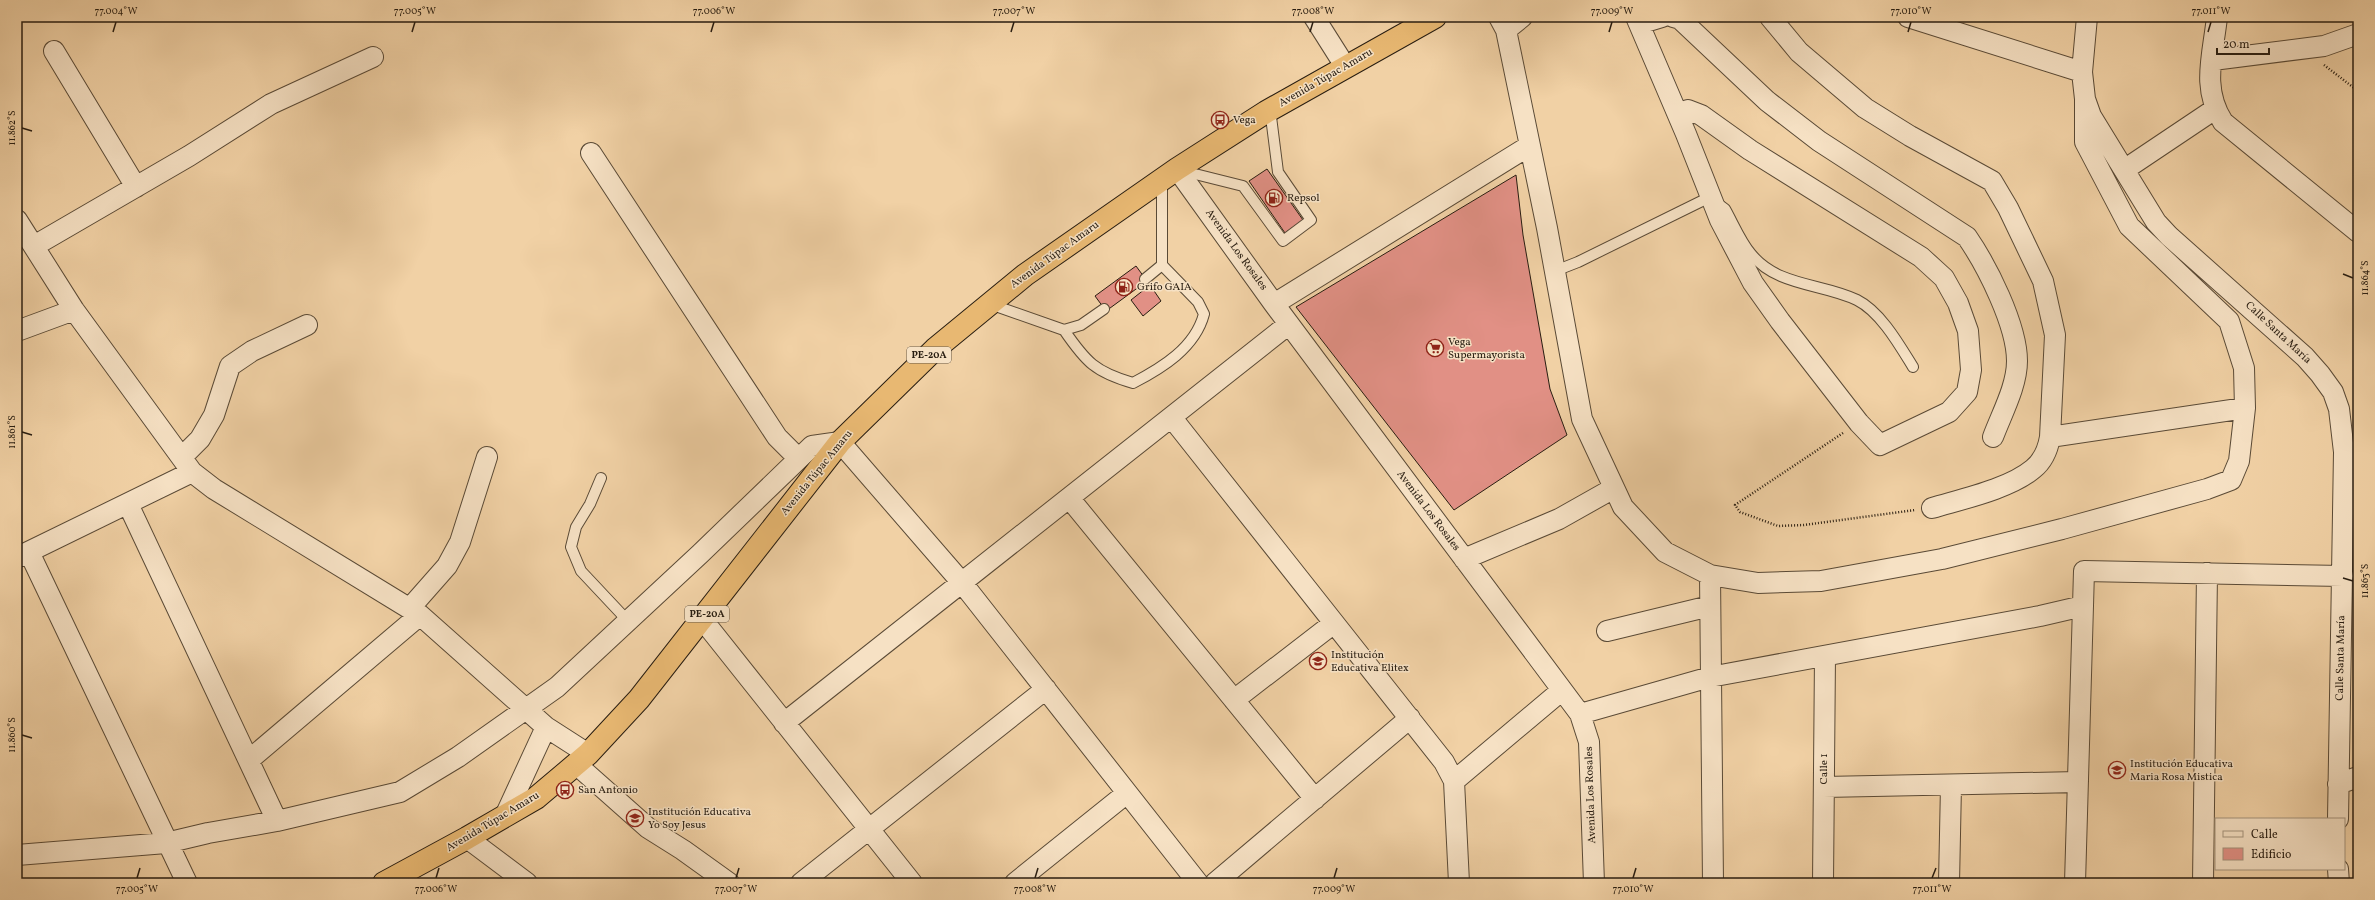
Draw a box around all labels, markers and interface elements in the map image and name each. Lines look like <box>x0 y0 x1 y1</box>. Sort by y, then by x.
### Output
text: 77.004°W <box>95 4 137 18</box>
text: 77.005°W <box>394 4 436 18</box>
text: 77.006°W <box>693 4 735 18</box>
text: 77.007°W <box>993 4 1035 18</box>
text: 77.008°W <box>1292 4 1334 18</box>
text: 77.009°W <box>1591 4 1633 18</box>
text: 77.010°W <box>1890 4 1932 18</box>
text: 77.011°W <box>2191 4 2231 18</box>
scale bar <box>2217 30 2269 56</box>
text: 20 m <box>2223 37 2250 53</box>
street label: Avenida Túpac Amaru <box>1276 45 1376 111</box>
bus stop icon: Vega <box>1210 110 1230 130</box>
text: 11.862°S <box>5 111 19 145</box>
place label: Vega <box>1233 113 1256 128</box>
fuel station icon: Repsol <box>1264 188 1284 208</box>
place label: Repsol <box>1287 191 1320 206</box>
street label: Avenida Los Rosales <box>1201 206 1271 294</box>
street label: Avenida Túpac Amaru <box>1008 218 1102 292</box>
text: 11.864°S <box>2358 261 2372 296</box>
fuel station icon: Grifo GAIA <box>1114 277 1134 297</box>
place label: Grifo GAIA <box>1137 280 1192 295</box>
street label: Calle Santa María <box>2242 298 2315 368</box>
place label: Vega Supermayorista <box>1448 335 1525 363</box>
supermarket icon: Vega Supermayorista <box>1425 338 1445 358</box>
road number: PE-20A <box>907 347 951 363</box>
text: 11.861°S <box>5 415 19 449</box>
street label: Avenida Túpac Amaru <box>778 427 856 519</box>
street label: Avenida Los Rosales <box>1393 468 1463 555</box>
text: 11.863°S <box>2358 564 2372 598</box>
road number: PE-20A <box>685 606 729 622</box>
street label: Calle Santa María <box>2333 615 2349 701</box>
place label: Institución Educativa Elitex <box>1331 648 1409 676</box>
school or university icon: Institución Educativa Elitex <box>1308 651 1328 671</box>
text: 11.860°S <box>5 717 19 753</box>
street label: Avenida Los Rosales <box>1582 746 1600 844</box>
street label: Calle 1 <box>1817 754 1832 784</box>
place label: Institución Educativa Maria Rosa Mistica <box>2130 757 2233 785</box>
school or university icon: Institución Educativa Maria Rosa Mistica <box>2107 760 2127 780</box>
bus stop icon: San Antonio <box>555 780 575 800</box>
place label: San Antonio <box>578 783 638 798</box>
street label: Avenida Túpac Amaru <box>444 788 542 856</box>
place label: Institución Educativa Yo Soy Jesus <box>648 805 751 833</box>
school or university icon: Institución Educativa Yo Soy Jesus <box>625 808 645 828</box>
legend <box>2215 818 2345 870</box>
text: Calle <box>2251 827 2278 843</box>
text: Edificio <box>2251 847 2291 863</box>
text: 77.005°W <box>116 882 158 896</box>
text: 77.006°W <box>415 882 457 896</box>
text: 77.007°W <box>715 882 757 896</box>
text: 77.008°W <box>1014 882 1056 896</box>
text: 77.009°W <box>1313 882 1355 896</box>
text: 77.010°W <box>1612 882 1654 896</box>
text: 77.011°W <box>1912 882 1952 896</box>

